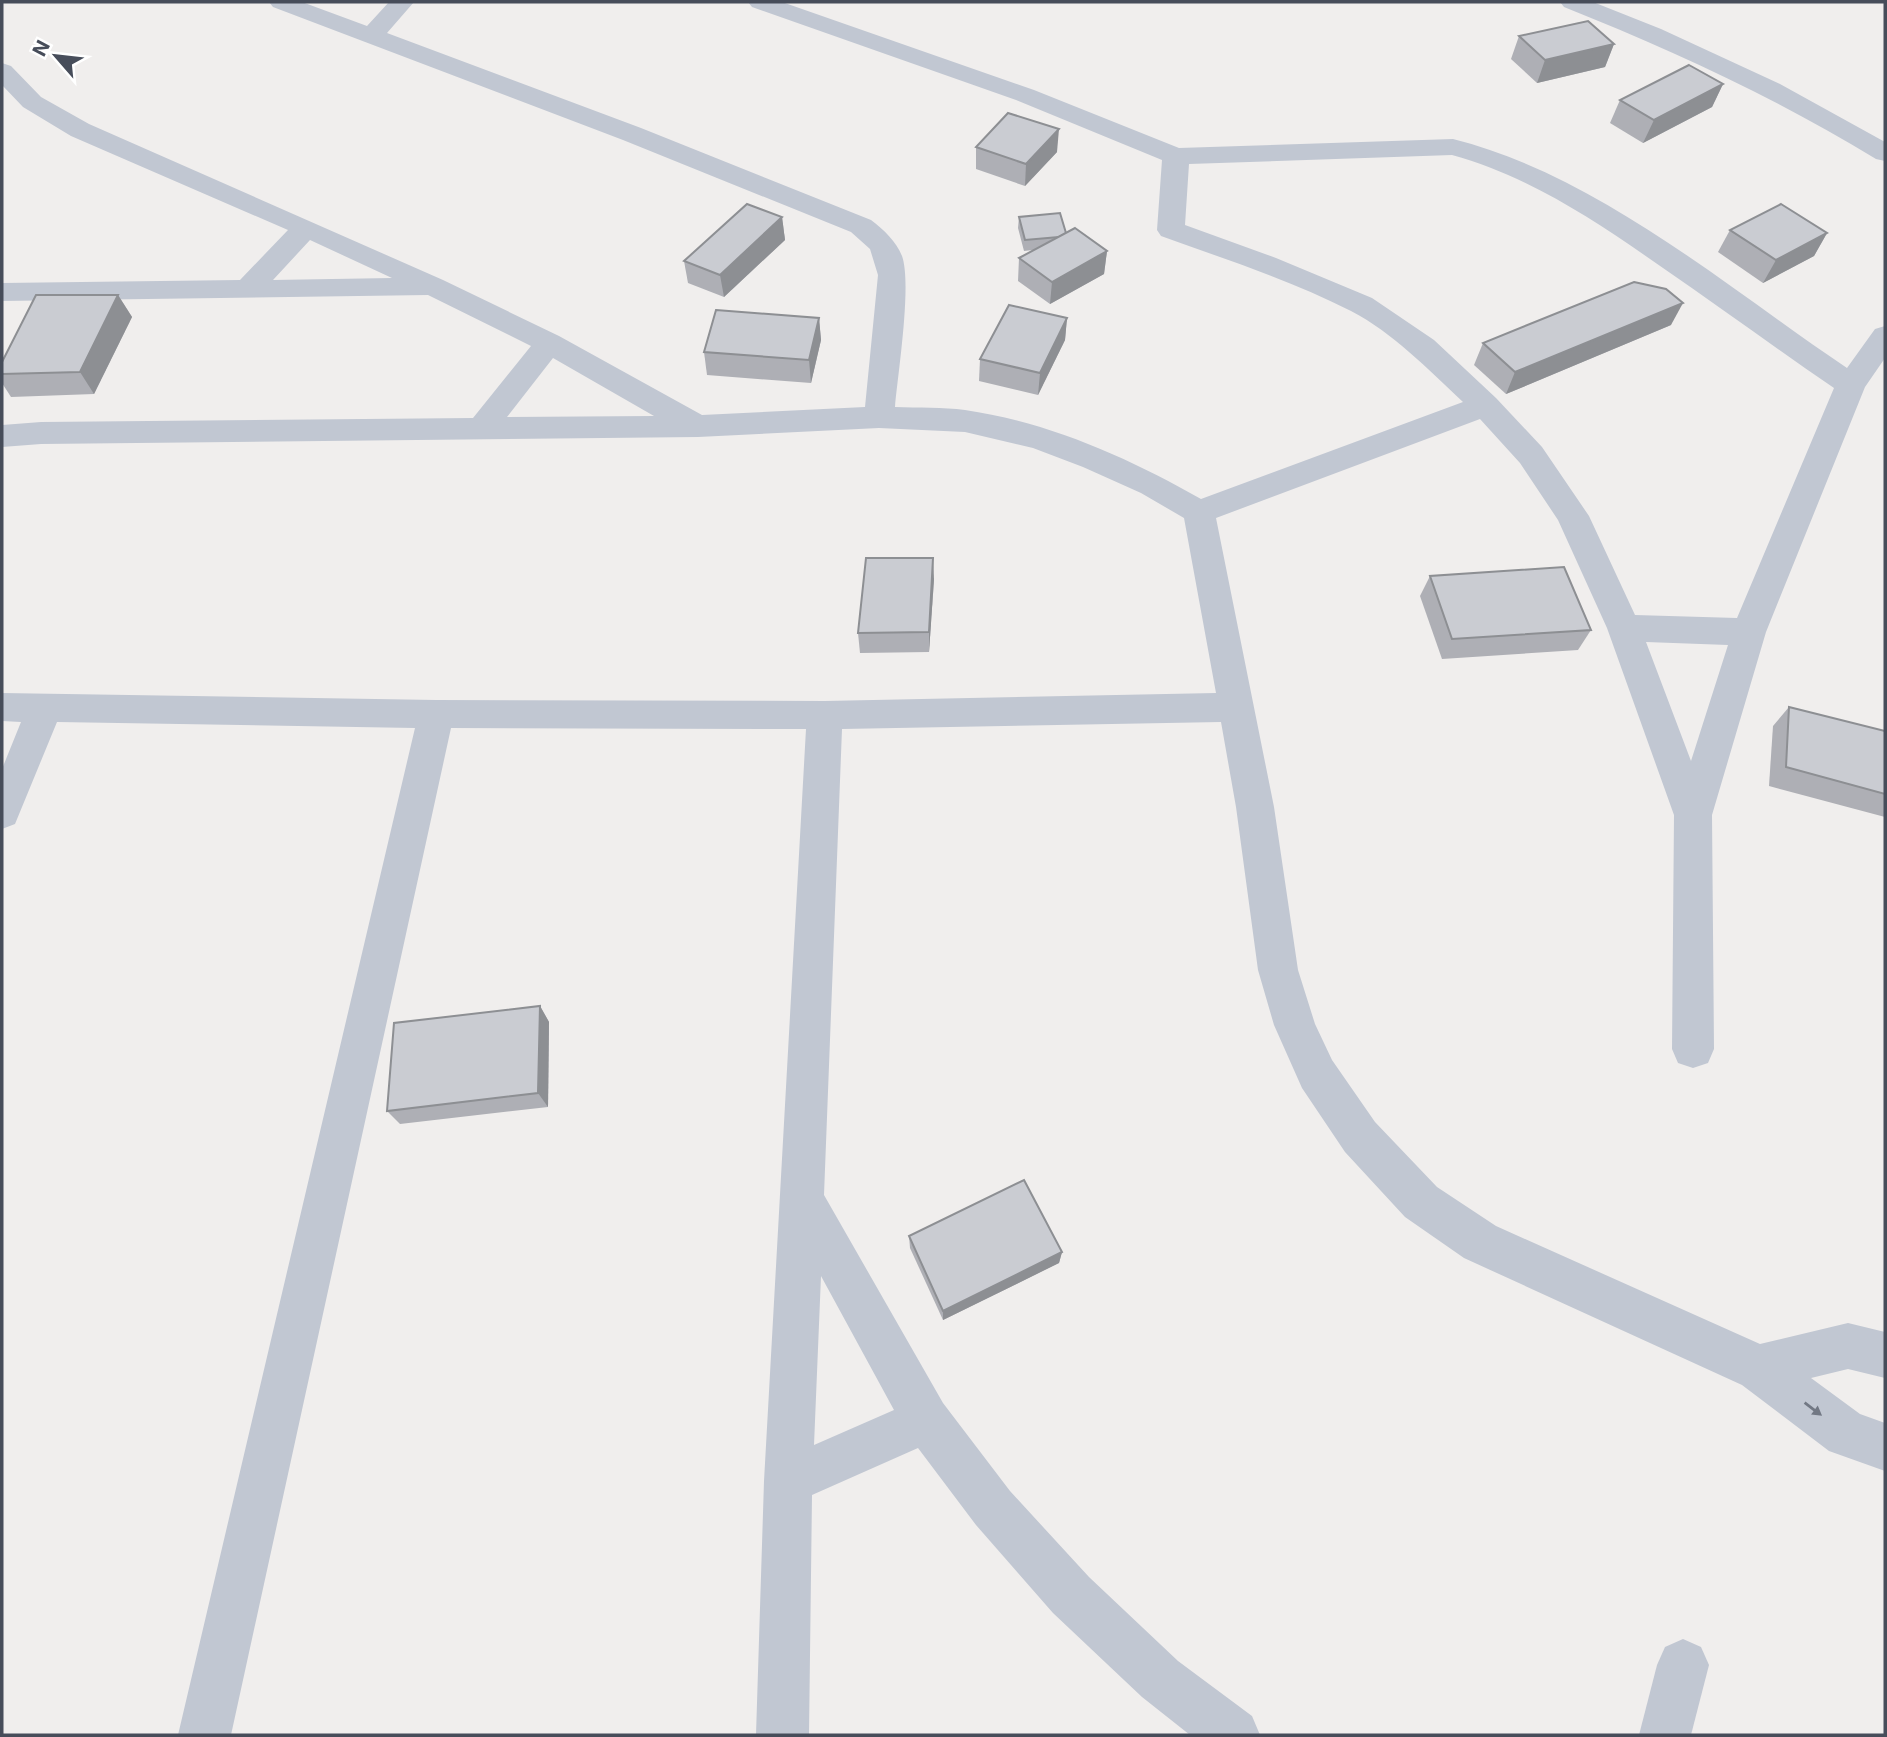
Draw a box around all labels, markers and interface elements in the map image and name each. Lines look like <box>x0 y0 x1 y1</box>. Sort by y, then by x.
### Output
north arrow <box>21 21 91 91</box>
text: N <box>28 36 55 60</box>
one-way arrow <box>1804 1402 1823 1416</box>

